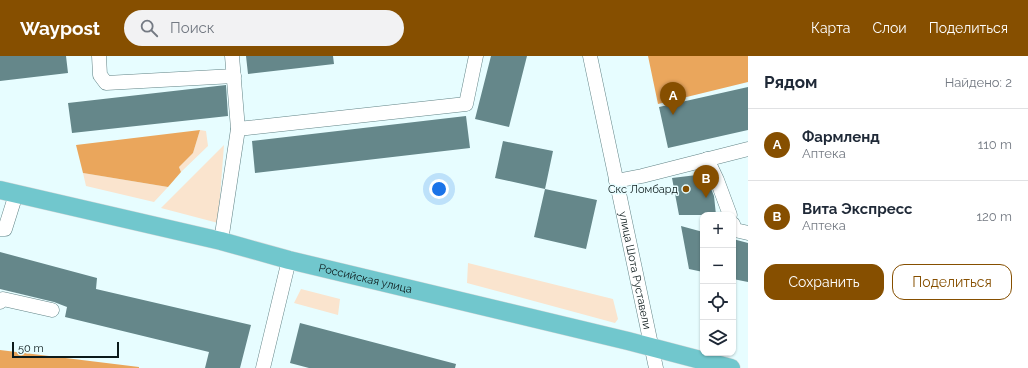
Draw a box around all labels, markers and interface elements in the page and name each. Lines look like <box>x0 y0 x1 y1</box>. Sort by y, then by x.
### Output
search box <box>124 10 404 46</box>
text: Waypost <box>20 17 100 39</box>
icon: search <box>138 17 160 39</box>
text: Поиск <box>170 19 215 37</box>
text: Карта <box>811 20 850 36</box>
text: Слои <box>872 20 907 36</box>
text: Поделиться <box>929 20 1008 36</box>
text: Рядом <box>764 72 817 92</box>
text: Найдено: 2 <box>945 75 1012 90</box>
pin: A <box>660 82 686 115</box>
text: Фармленд <box>802 128 880 146</box>
text: A <box>773 137 781 152</box>
text: 110 m <box>978 137 1012 152</box>
text: Аптека <box>802 146 846 161</box>
pin: B <box>693 165 719 198</box>
your location <box>429 179 449 199</box>
place label: Скс Ломбард <box>608 183 679 196</box>
marker: Скс Ломбард <box>681 184 691 194</box>
text: Вита Экспресс <box>802 200 913 218</box>
text: B <box>773 209 781 224</box>
text: 120 m <box>976 209 1012 224</box>
street label: улица Шота Руставели <box>617 210 654 330</box>
map controls <box>700 212 736 356</box>
button: + <box>700 212 736 248</box>
text: Аптека <box>802 218 846 233</box>
button: − <box>700 248 736 284</box>
street label: Российская улица <box>317 261 413 296</box>
button: Сохранить <box>764 264 884 300</box>
button: Поделиться <box>892 264 1012 300</box>
button: locate <box>700 284 736 320</box>
button: layers <box>700 320 736 356</box>
scale bar <box>12 340 119 359</box>
text: 50 m <box>18 342 44 355</box>

